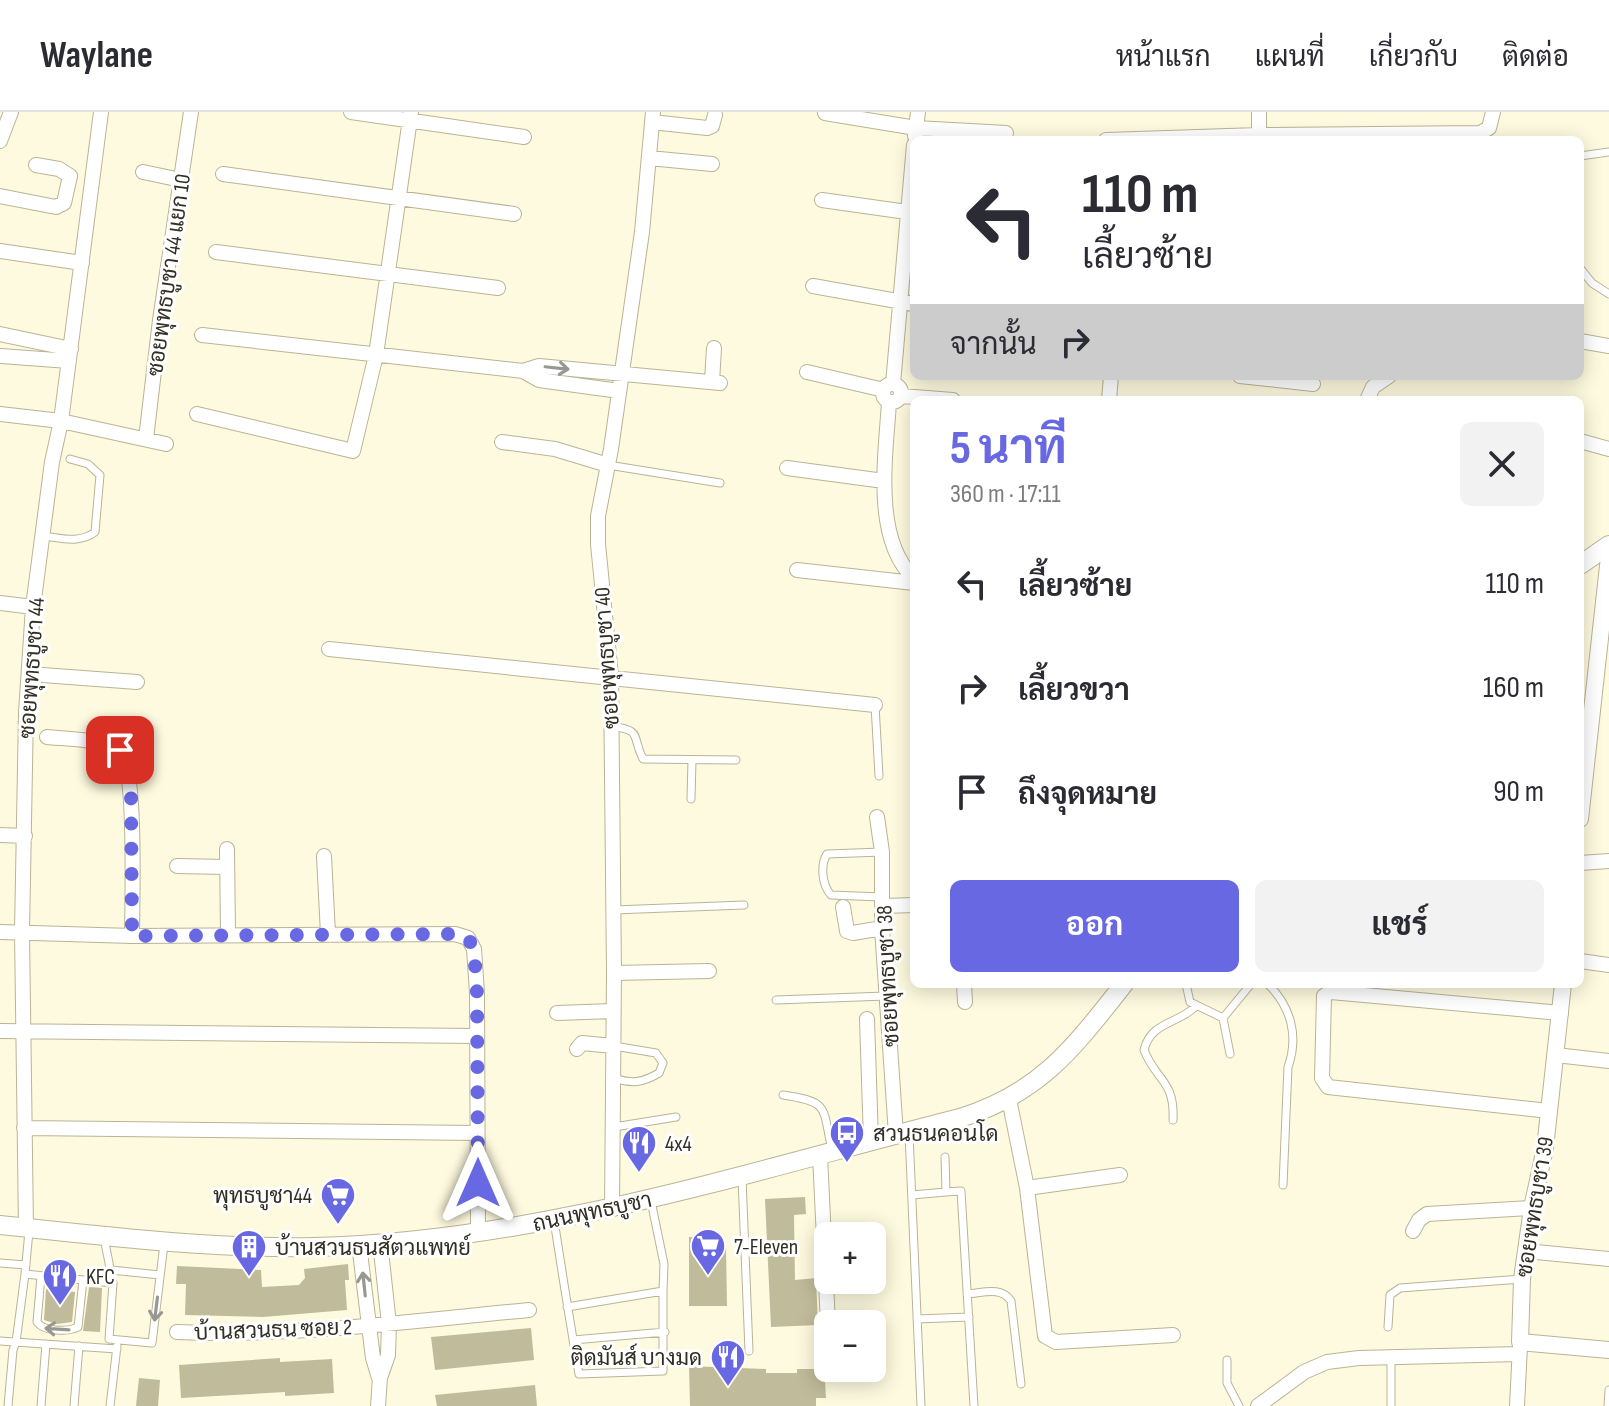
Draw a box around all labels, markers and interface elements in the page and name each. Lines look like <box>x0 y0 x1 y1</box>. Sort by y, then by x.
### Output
text: Waylane <box>40 33 153 78</box>
text: หน้าแรก <box>1116 41 1211 74</box>
text: แผนที่ <box>1255 41 1325 74</box>
text: เกี่ยวกับ <box>1369 41 1458 74</box>
text: ติดต่อ <box>1502 41 1569 74</box>
text: 110 m <box>1082 162 1198 229</box>
icon: left <box>950 168 1054 272</box>
street label: ซอยพุทธบูชา 44 แยก 10 <box>142 172 198 378</box>
text: เลี้ยวซ้าย <box>1082 236 1213 279</box>
icon: right <box>1053 320 1097 364</box>
text: จากนั้น <box>950 327 1037 363</box>
one-way arrow <box>543 361 570 376</box>
text: 5 นาที <box>950 420 1067 477</box>
button: close <box>1460 422 1544 506</box>
text: 360 m · 17:11 <box>950 479 1061 510</box>
icon: left <box>950 562 994 606</box>
text: 110 m <box>1486 566 1544 602</box>
text: เลี้ยวซ้าย <box>1018 569 1132 605</box>
street label: ซอยพุทธบูชา 40 <box>589 586 627 730</box>
street label: ซอยพุทธบูชา 44 <box>14 597 52 740</box>
icon: right <box>950 666 994 710</box>
text: 160 m <box>1483 670 1544 706</box>
text: เลี้ยวขวา <box>1018 673 1130 709</box>
pin <box>86 716 154 784</box>
icon: arrive <box>98 728 142 772</box>
icon: arrive <box>950 770 994 814</box>
text: 90 m <box>1493 774 1544 810</box>
text: ถึงจุดหมาย <box>1018 777 1157 813</box>
button: ออก <box>950 880 1239 972</box>
button: แชร์ <box>1255 880 1544 972</box>
street label: ซอยพุทธบูชา 38 <box>871 904 907 1047</box>
bus stop icon: สวนธนคอนโด <box>828 1114 866 1164</box>
place label: สวนธนคอนโด <box>873 1119 999 1148</box>
restaurant icon: 4x4 <box>620 1124 658 1174</box>
place label: 4x4 <box>665 1131 692 1158</box>
street label: ซอยพุทธบูชา 39 <box>1511 1135 1561 1280</box>
position arrow <box>436 1141 520 1225</box>
supermarket icon: พุทธบูชา44 <box>319 1176 357 1226</box>
place label: พุทธบูชา44 <box>213 1183 312 1211</box>
street label: ถนนพุทธบูชา <box>530 1187 655 1239</box>
map controls <box>814 1222 886 1382</box>
button: + <box>814 1222 886 1294</box>
supermarket icon: 7-Eleven <box>689 1227 727 1277</box>
building icon: บ้านสวนธนสัตวแพทย์ <box>230 1228 268 1278</box>
place label: บ้านสวนธนสัตวแพทย์ <box>275 1233 471 1262</box>
place label: 7-Eleven <box>734 1234 798 1261</box>
restaurant icon: KFC <box>41 1257 79 1307</box>
place label: KFC <box>86 1264 115 1291</box>
one-way arrow <box>356 1271 371 1298</box>
one-way arrow <box>148 1295 163 1322</box>
button: − <box>814 1310 886 1382</box>
street label: บ้านสวนธน ซอย 2 <box>194 1312 352 1347</box>
one-way arrow <box>44 1321 71 1336</box>
restaurant icon: ติดมันส์ บางมด <box>709 1338 747 1388</box>
place label: ติดมันส์ บางมด <box>570 1343 702 1372</box>

